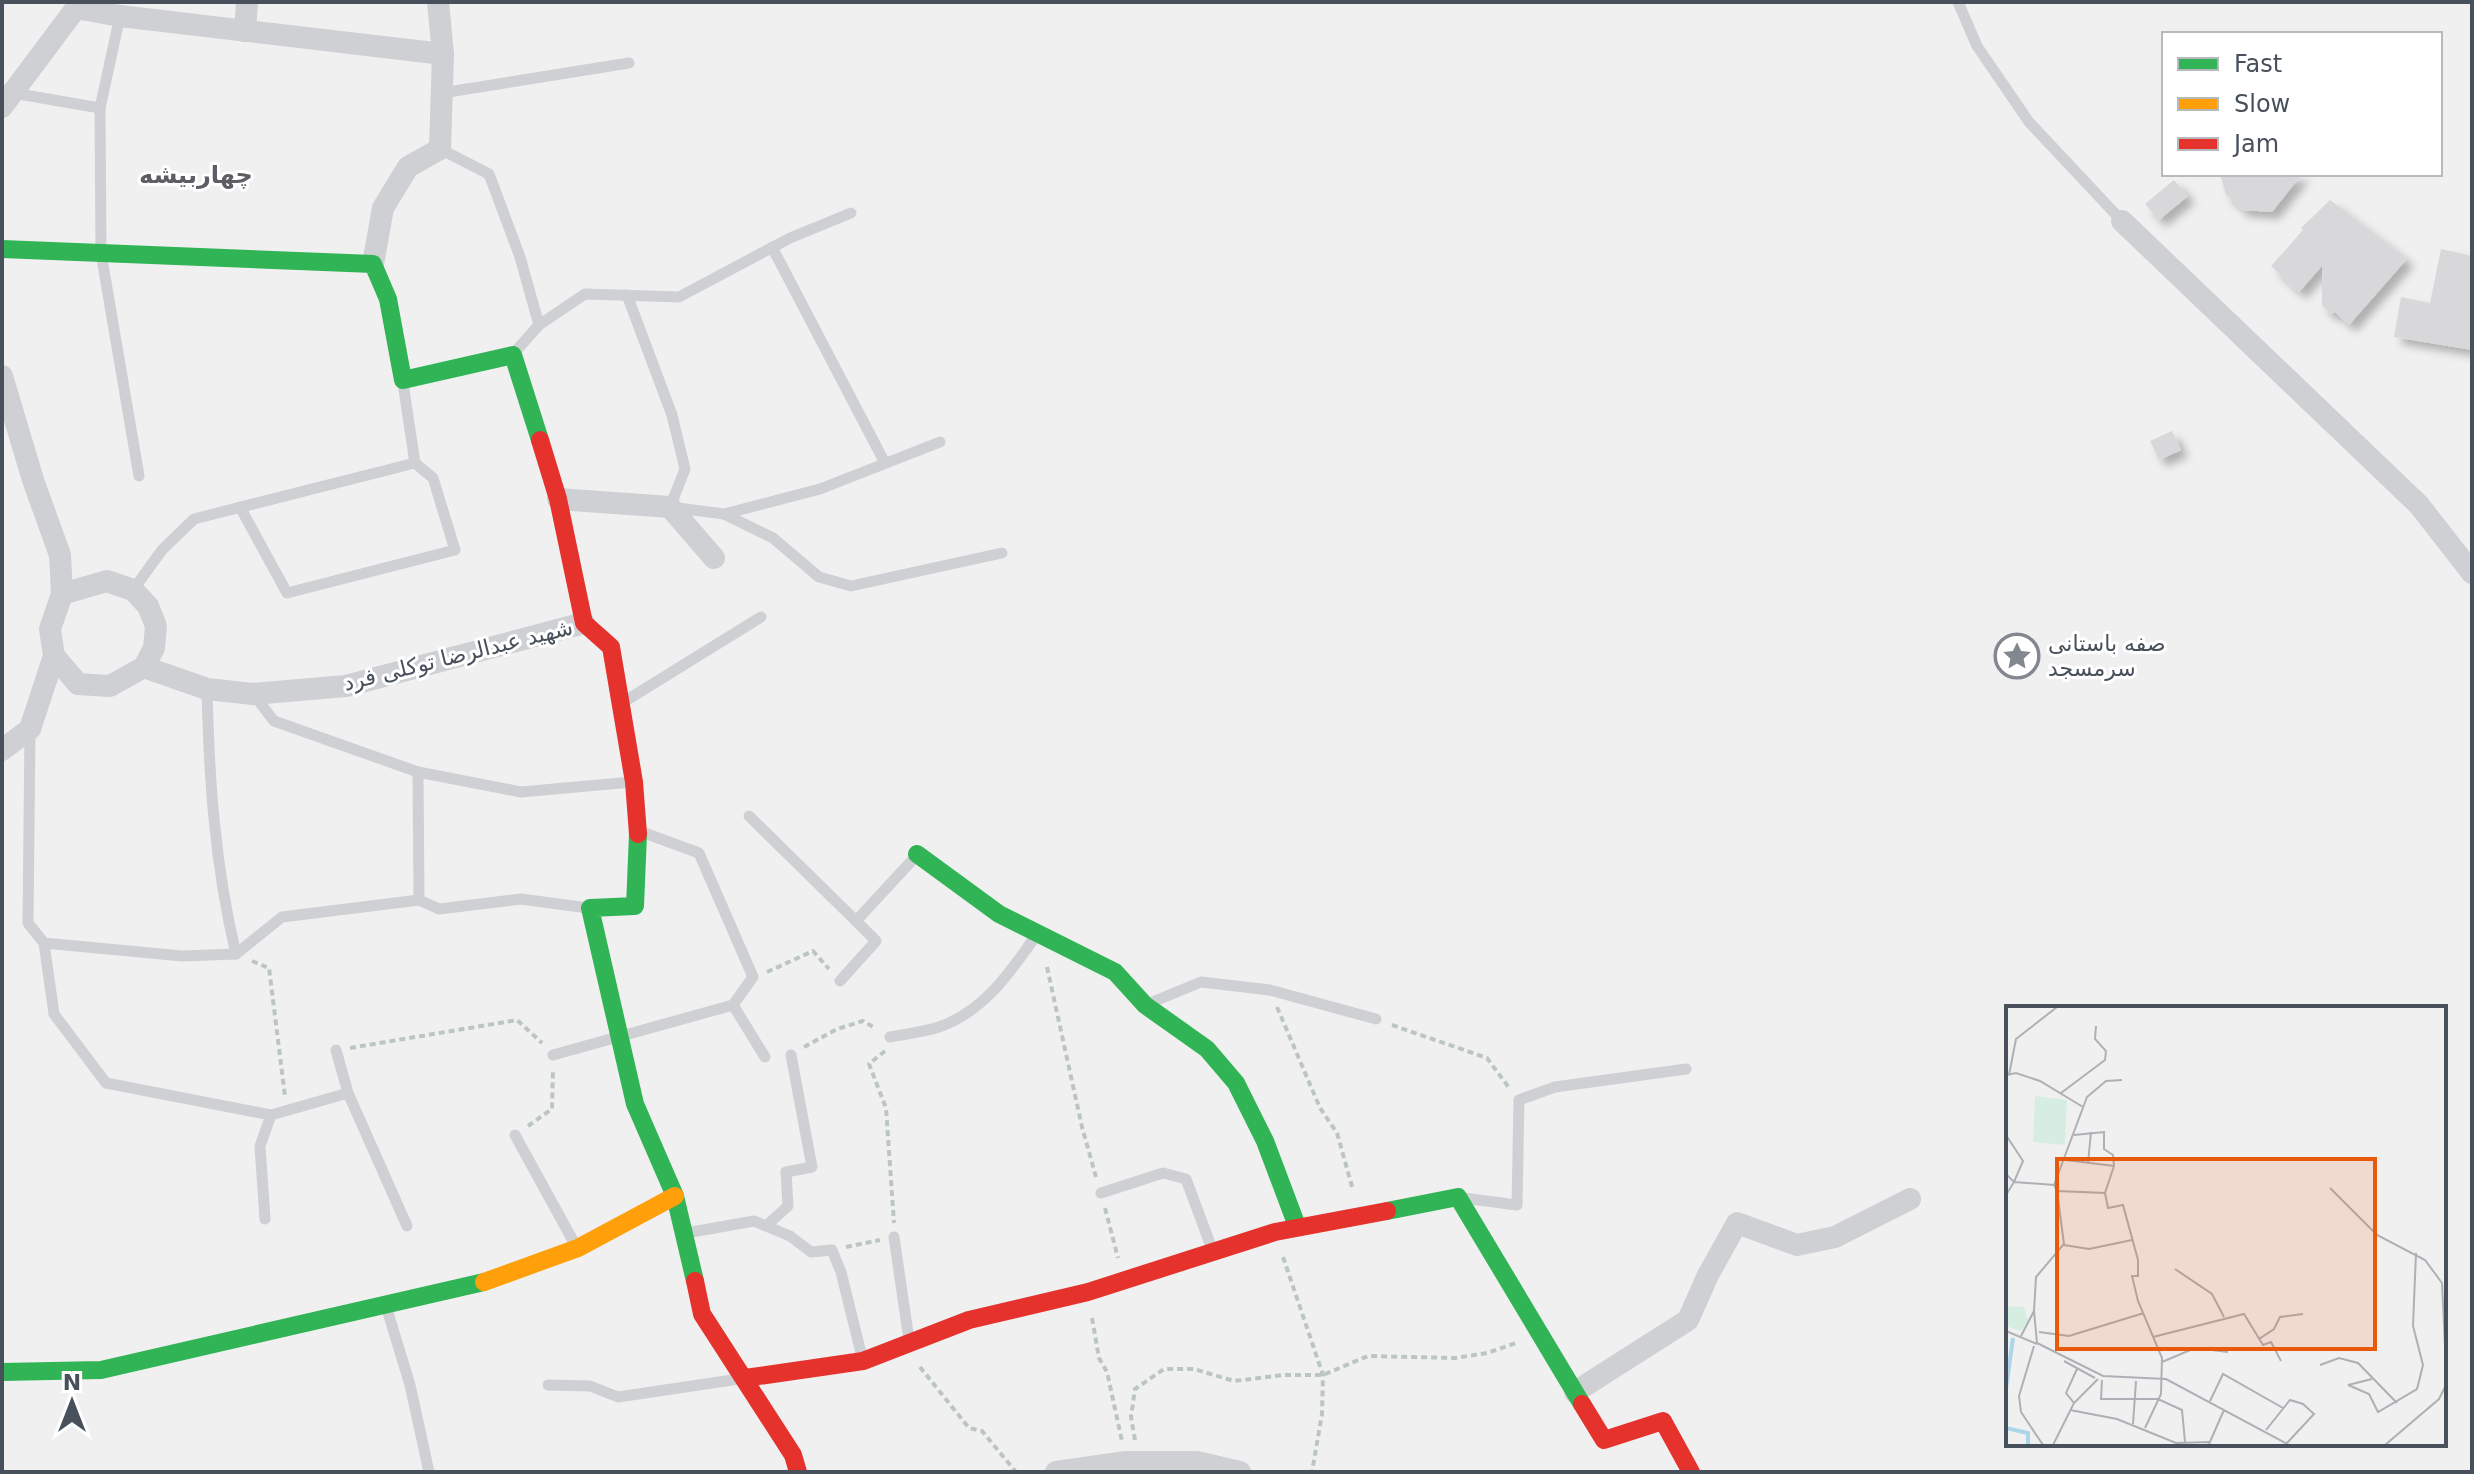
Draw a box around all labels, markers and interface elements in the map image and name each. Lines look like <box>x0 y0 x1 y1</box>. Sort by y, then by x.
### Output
legend <box>2162 32 2442 176</box>
text: Fast <box>2234 50 2282 78</box>
text: Slow <box>2234 90 2290 118</box>
text: Jam <box>2232 130 2279 158</box>
district label: چهاربیشه <box>139 161 253 189</box>
street label: شهید عبدالرضا توکلی فرد <box>341 614 575 696</box>
place label: صفه باستانی سرمسجد <box>2048 631 2166 681</box>
place icon: صفه باستانی سرمسجد <box>1993 632 2041 680</box>
inset map <box>2006 1006 2446 1446</box>
north arrow <box>32 1362 112 1442</box>
text: N <box>63 1370 81 1395</box>

